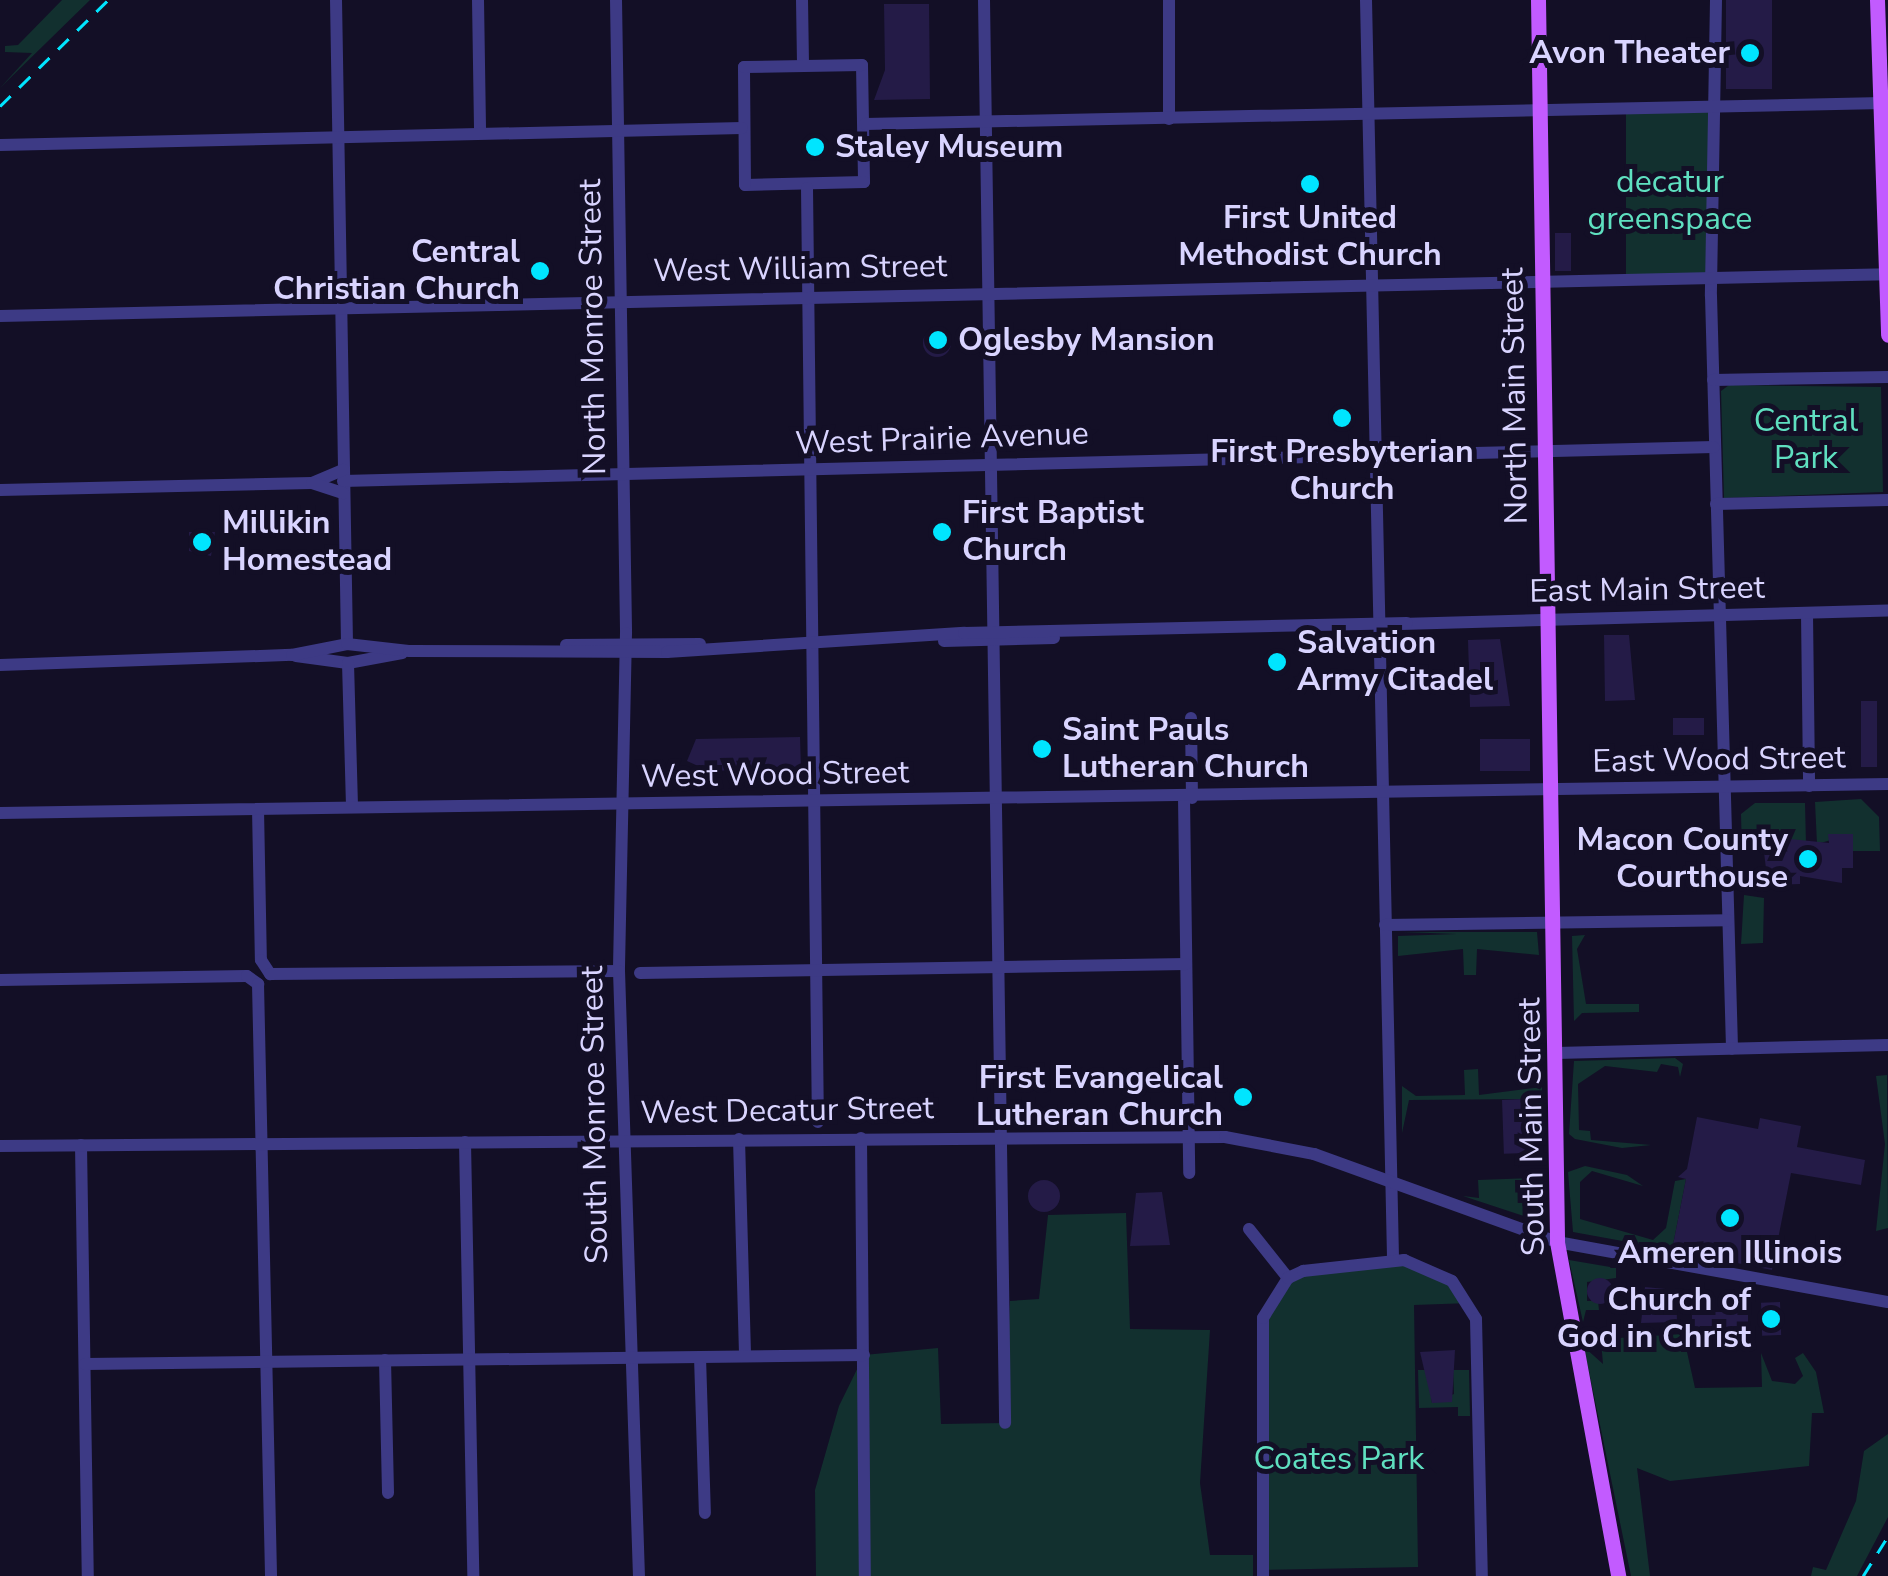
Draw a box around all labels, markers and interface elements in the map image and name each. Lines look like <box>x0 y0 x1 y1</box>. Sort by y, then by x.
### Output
place label: Avon Theater <box>1529 34 1730 72</box>
marker: Avon Theater <box>1739 42 1761 64</box>
place label: Staley Museum <box>835 128 1063 166</box>
marker: Staley Museum <box>804 136 826 158</box>
park label: decatur greenspace <box>1588 164 1752 239</box>
marker: First United Methodist Church <box>1299 173 1321 195</box>
street label: North Monroe Street <box>571 179 615 475</box>
place label: First United Methodist Church <box>1178 200 1442 275</box>
place label: Central Christian Church <box>273 234 520 309</box>
street label: West William Street <box>653 247 947 291</box>
marker: Central Christian Church <box>529 260 551 282</box>
street label: North Main Street <box>1494 267 1536 525</box>
place label: Oglesby Mansion <box>958 321 1215 359</box>
marker: Oglesby Mansion <box>927 329 949 351</box>
park label: Central Park <box>1754 403 1858 478</box>
marker: First Presbyterian Church <box>1331 407 1353 429</box>
street label: West Prairie Avenue <box>795 415 1089 463</box>
place label: First Presbyterian Church <box>1210 434 1474 509</box>
place label: First Baptist Church <box>962 495 1144 570</box>
place label: Millikin Homestead <box>222 505 392 580</box>
marker: First Baptist Church <box>931 521 953 543</box>
marker: Millikin Homestead <box>191 531 213 553</box>
street label: East Main Street <box>1529 569 1765 611</box>
place label: Salvation Army Citadel <box>1297 625 1493 700</box>
marker: Salvation Army Citadel <box>1266 651 1288 673</box>
place label: Saint Pauls Lutheran Church <box>1062 712 1309 787</box>
marker: Saint Pauls Lutheran Church <box>1031 738 1053 760</box>
street label: East Wood Street <box>1592 739 1846 781</box>
street label: West Wood Street <box>641 753 909 797</box>
place label: Macon County Courthouse <box>1576 822 1788 897</box>
marker: Macon County Courthouse <box>1797 848 1819 870</box>
street label: South Monroe Street <box>573 966 617 1264</box>
street label: South Main Street <box>1511 997 1553 1257</box>
place label: First Evangelical Lutheran Church <box>976 1060 1223 1135</box>
marker: First Evangelical Lutheran Church <box>1232 1086 1254 1108</box>
street label: West Decatur Street <box>640 1089 934 1133</box>
marker: Ameren Illinois <box>1719 1207 1741 1229</box>
place label: Ameren Illinois <box>1618 1234 1842 1272</box>
place label: Church of God in Christ <box>1557 1282 1751 1357</box>
marker: Church of God in Christ <box>1760 1308 1782 1330</box>
park label: Coates Park <box>1254 1440 1424 1478</box>

